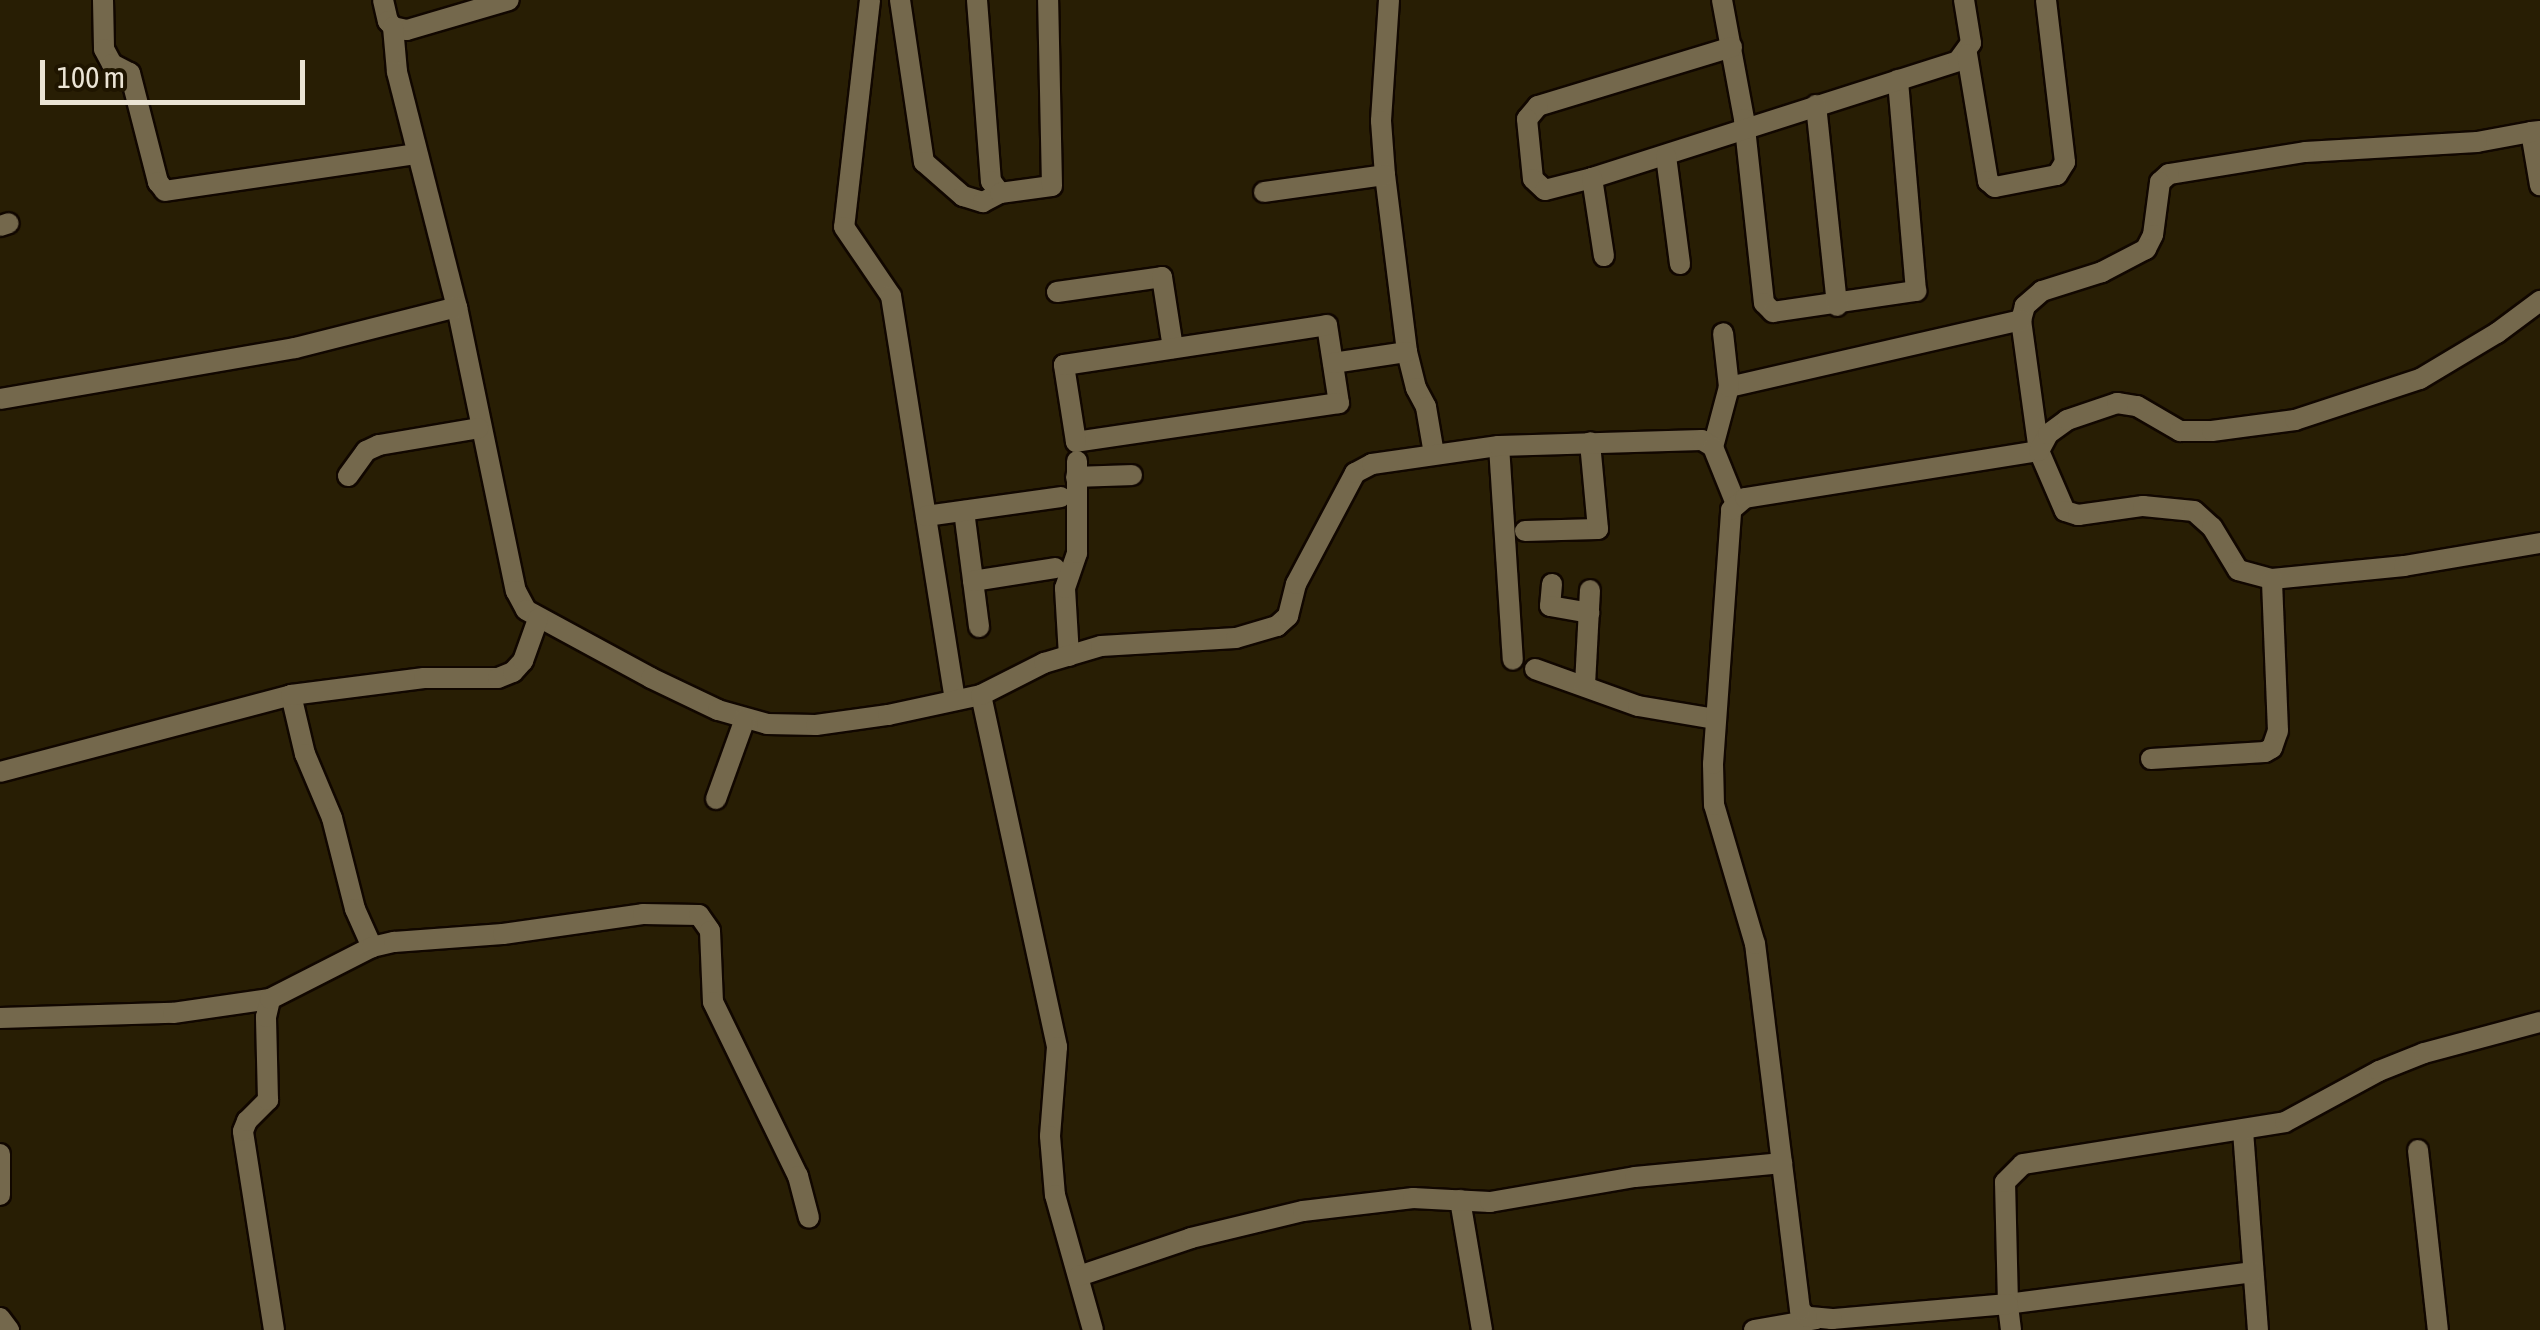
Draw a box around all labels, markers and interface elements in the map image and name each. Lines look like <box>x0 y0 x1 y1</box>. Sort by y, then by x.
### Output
scale bar <box>45 40 310 102</box>
text: 100 m <box>57 60 125 94</box>

